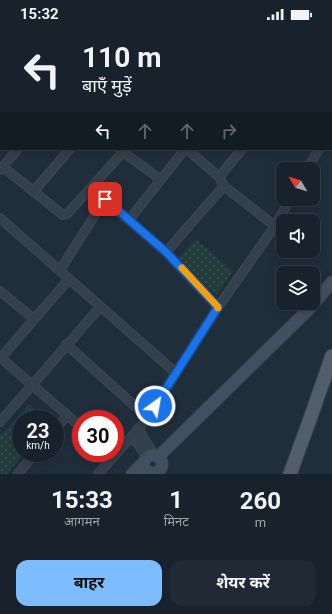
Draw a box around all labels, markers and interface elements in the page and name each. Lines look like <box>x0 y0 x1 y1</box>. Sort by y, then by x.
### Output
text: 15:32 <box>20 5 59 23</box>
text: 110 m <box>82 41 161 74</box>
icon: left <box>16 44 68 96</box>
text: बाएँ मुड़ें <box>82 75 132 96</box>
icon: left <box>92 120 114 142</box>
icon: ahead <box>134 120 156 142</box>
icon: ahead <box>176 120 198 142</box>
icon: right <box>218 120 240 142</box>
north arrow <box>276 162 320 206</box>
map controls <box>276 162 320 310</box>
pin <box>88 182 122 216</box>
icon: arrive <box>94 188 116 210</box>
button: sound <box>276 214 320 258</box>
button: layers <box>276 266 320 310</box>
position arrow <box>134 385 176 427</box>
speed limit sign: 30 <box>72 410 124 462</box>
text: 23 <box>27 419 49 443</box>
text: km/h <box>26 440 50 451</box>
text: 15:33 <box>51 486 113 514</box>
text: 1 <box>169 486 183 514</box>
text: 260 <box>240 487 281 515</box>
text: आगमन <box>64 514 100 529</box>
text: मिनट <box>164 514 189 529</box>
text: m <box>255 515 266 530</box>
button: बाहर <box>16 560 162 606</box>
button: शेयर करें <box>170 560 316 606</box>

